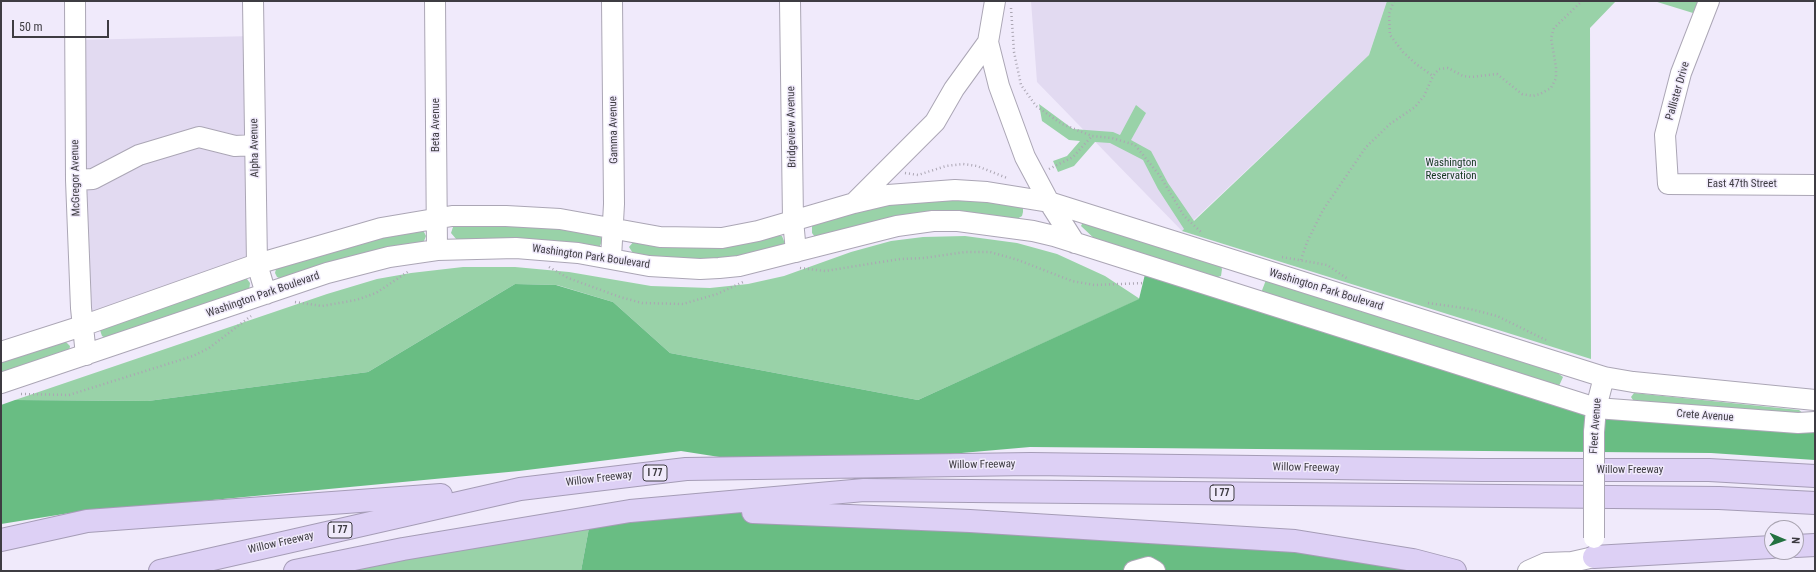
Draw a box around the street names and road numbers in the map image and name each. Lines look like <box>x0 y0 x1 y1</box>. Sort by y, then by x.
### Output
street label: Pallister Drive <box>1663 60 1693 122</box>
street label: Bridgeview Avenue <box>785 86 799 168</box>
street label: Gamma Avenue <box>607 96 621 164</box>
street label: Beta Avenue <box>429 98 443 152</box>
street label: Alpha Avenue <box>248 118 262 178</box>
street label: McGregor Avenue <box>69 139 83 217</box>
street label: East 47th Street <box>1707 177 1777 191</box>
street label: Washington Park Boulevard <box>531 242 651 272</box>
street label: Washington Park Boulevard <box>1267 266 1385 314</box>
street label: Washington Park Boulevard <box>205 269 321 321</box>
street label: Fleet Avenue <box>1587 398 1605 454</box>
street label: Crete Avenue <box>1676 407 1734 425</box>
street label: Willow Freeway <box>949 458 1015 472</box>
street label: Willow Freeway <box>1273 461 1339 475</box>
street label: Willow Freeway <box>1597 463 1663 477</box>
road number: I 77 <box>643 465 667 481</box>
street label: Willow Freeway <box>565 468 633 490</box>
road number: I 77 <box>1210 485 1234 501</box>
road number: I 77 <box>328 522 352 538</box>
street label: Willow Freeway <box>247 529 315 557</box>

